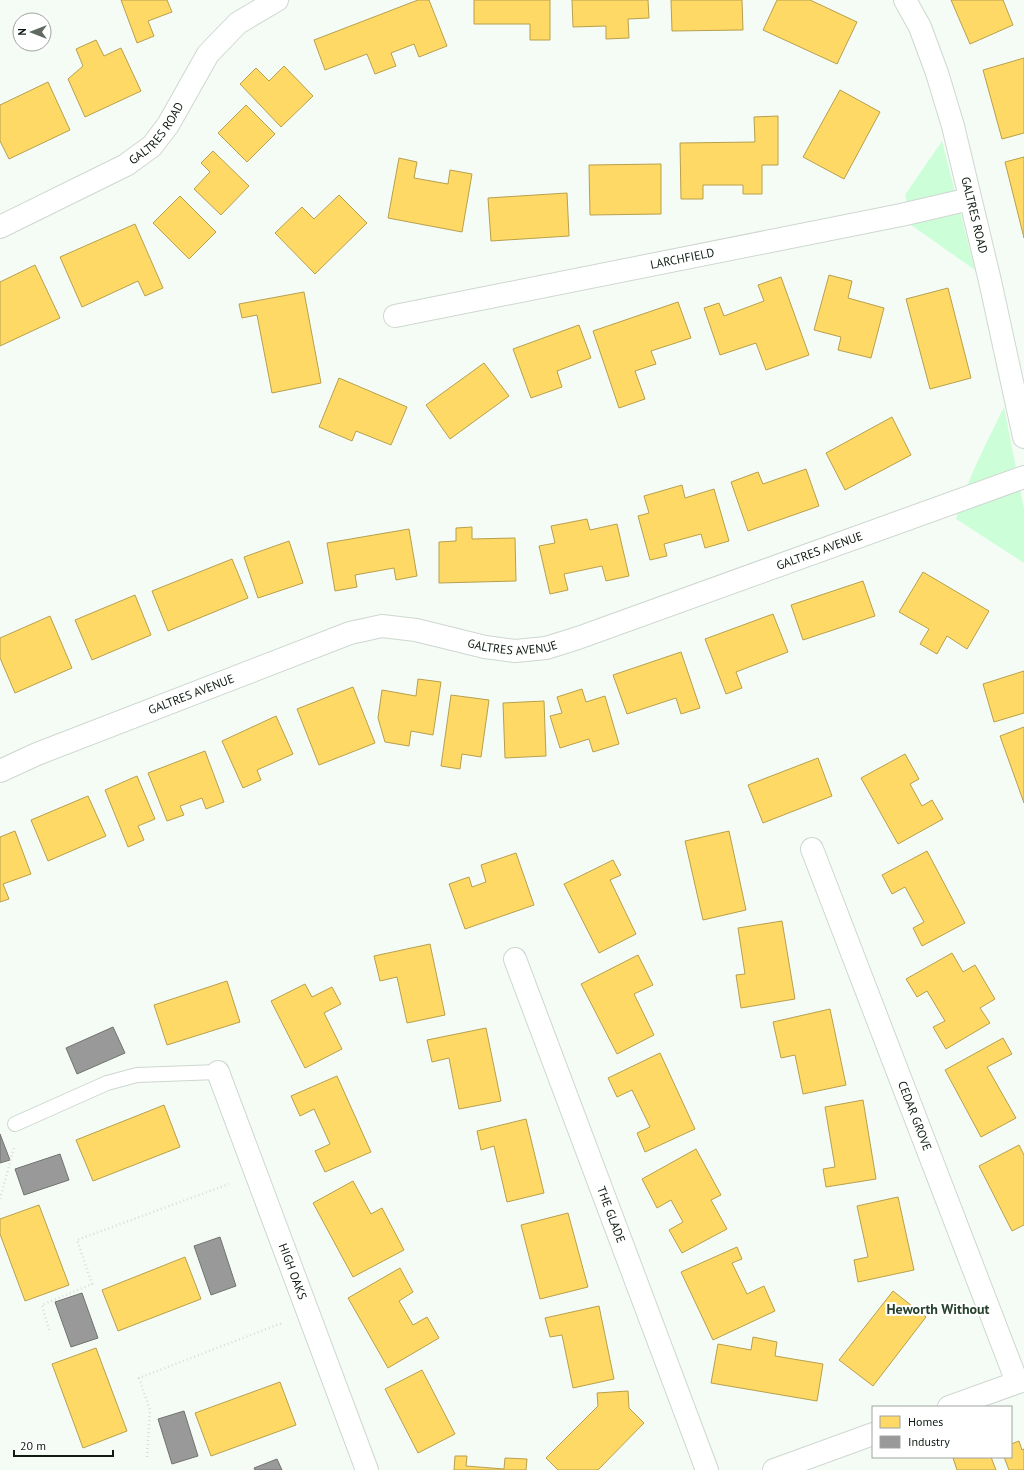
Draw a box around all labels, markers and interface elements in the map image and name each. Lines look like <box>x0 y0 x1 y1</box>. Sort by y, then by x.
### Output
north arrow <box>12 12 52 52</box>
text: N <box>15 28 29 36</box>
street label: GALTRES ROAD <box>126 99 187 167</box>
street label: GALTRES ROAD <box>958 175 991 255</box>
street label: LARCHFIELD <box>649 244 716 272</box>
street label: GALTRES AVENUE <box>774 528 864 573</box>
street label: GALTRES AVENUE <box>466 635 559 658</box>
street label: GALTRES AVENUE <box>146 671 236 717</box>
street label: CEDAR GROVE <box>895 1079 935 1153</box>
street label: THE GLADE <box>594 1184 629 1245</box>
street label: HIGH OAKS <box>276 1241 310 1302</box>
district label: Heworth Without <box>887 1300 990 1318</box>
legend <box>872 1406 1012 1458</box>
text: Homes <box>908 1414 943 1429</box>
scale bar <box>14 1432 113 1458</box>
text: Industry <box>908 1434 950 1449</box>
text: 20 m <box>20 1438 46 1453</box>

